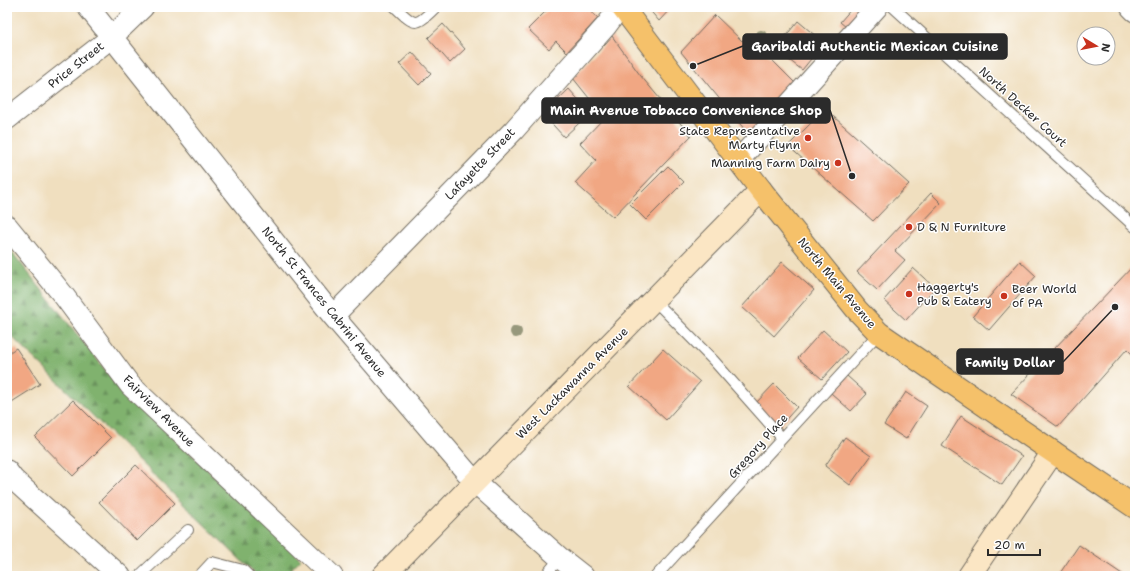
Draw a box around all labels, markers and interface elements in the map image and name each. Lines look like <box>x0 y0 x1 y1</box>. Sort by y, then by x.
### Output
north arrow <box>1076 26 1116 66</box>
callout: Garibaldi Authentic Mexican Cuisine <box>743 34 1007 59</box>
street label: Price Street <box>45 38 107 92</box>
text: Garibaldi Authentic Mexican Cuisine <box>751 38 999 55</box>
text: N <box>1097 42 1113 54</box>
street label: North Decker Court <box>976 63 1070 151</box>
callout: Main Avenue Tobacco Convenience Shop <box>542 98 830 123</box>
text: Main Avenue Tobacco Convenience Shop <box>550 102 822 119</box>
place label: State Representative Marty Flynn <box>679 123 800 153</box>
street label: Lafayette Street <box>441 124 519 204</box>
marker: State Representative Marty Flynn <box>803 133 813 143</box>
place label: Manning Farm Dairy <box>711 155 830 171</box>
marker: Manning Farm Dairy <box>833 158 843 168</box>
place label: D & N Furniture <box>917 219 1007 235</box>
marker: D & N Furniture <box>904 222 914 232</box>
street label: North St Frances Cabrini Avenue <box>258 223 390 381</box>
street label: North Main Avenue <box>794 234 880 332</box>
place label: Haggerty's Pub & Eatery <box>917 279 992 309</box>
place label: Beer World of PA <box>1012 281 1077 311</box>
marker: Haggerty's Pub & Eatery <box>904 289 914 299</box>
marker: Beer World of PA <box>999 291 1009 301</box>
street label: West Lackawanna Avenue <box>512 323 632 443</box>
callout: Family Dollar <box>957 349 1063 374</box>
text: Family Dollar <box>965 354 1055 371</box>
street label: Fairview Avenue <box>120 372 199 451</box>
street label: Gregory Place <box>725 410 792 482</box>
scale bar <box>988 531 1040 557</box>
text: 20 m <box>994 537 1025 553</box>

